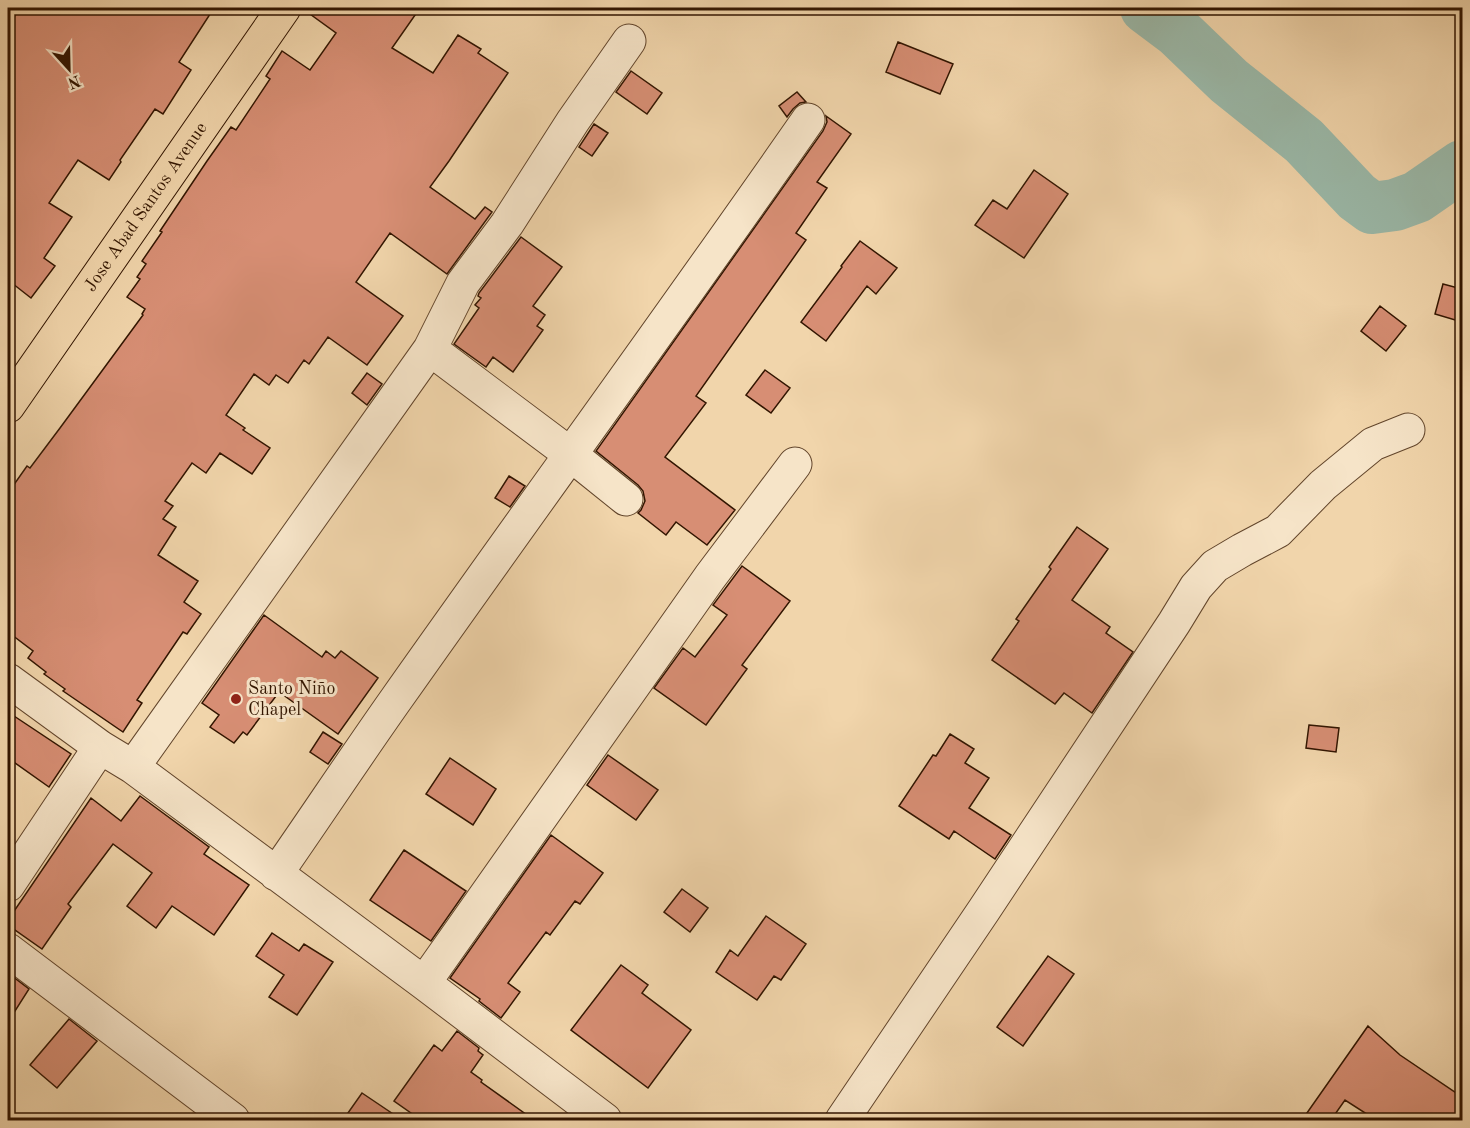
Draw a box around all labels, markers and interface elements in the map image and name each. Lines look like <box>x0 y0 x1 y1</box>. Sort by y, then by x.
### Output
north arrow <box>39 39 99 99</box>
text: N <box>64 71 83 91</box>
street label: Jose Abad Santos Avenue <box>81 119 211 295</box>
place label: Santo Niño Chapel <box>248 680 335 719</box>
marker: Santo Niño Chapel <box>229 692 243 706</box>

